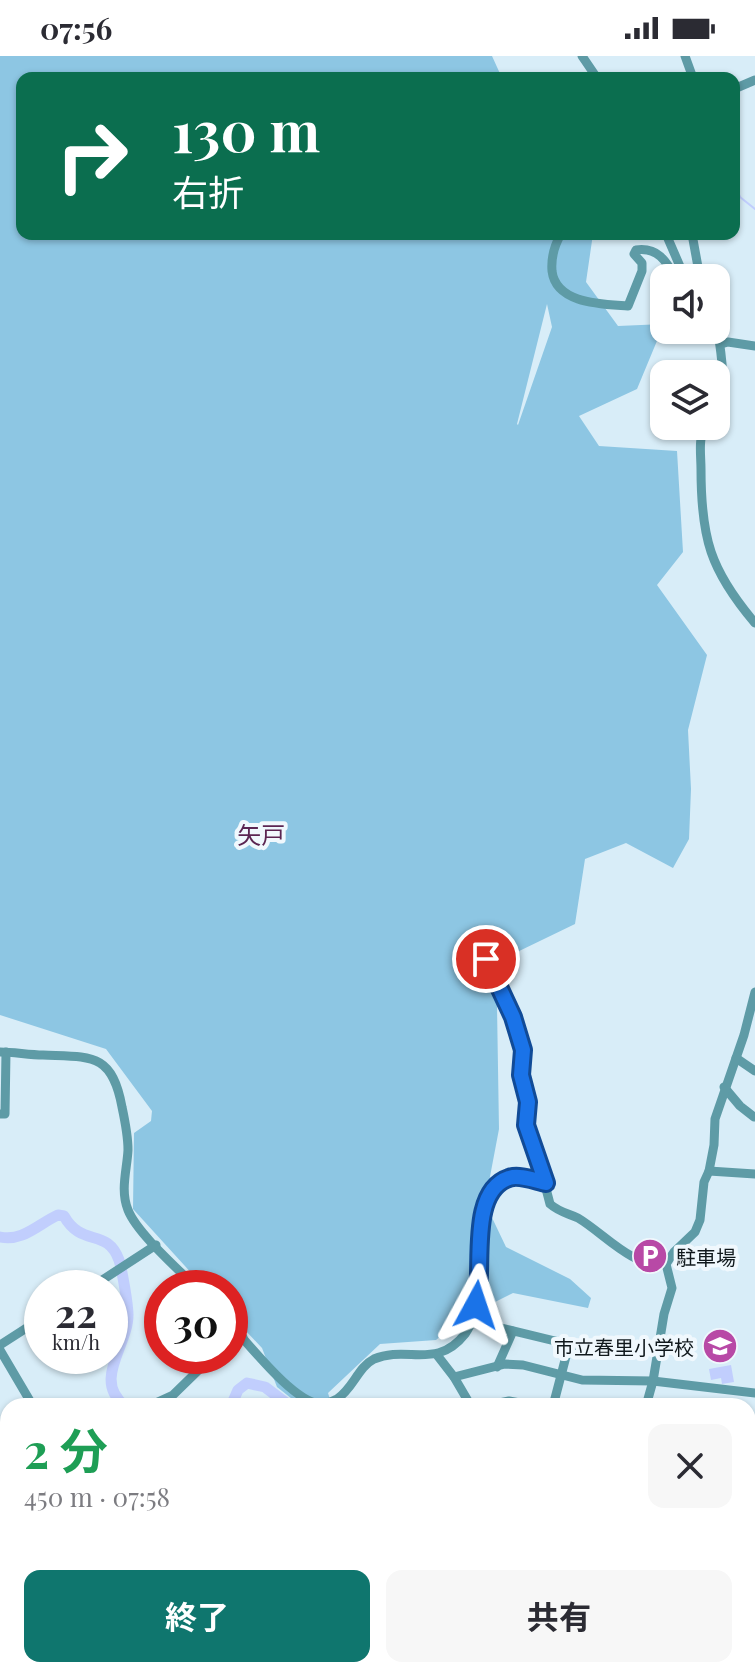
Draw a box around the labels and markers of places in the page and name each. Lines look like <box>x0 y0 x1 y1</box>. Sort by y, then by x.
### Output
pin <box>452 925 520 993</box>
parking icon: 駐車場 <box>631 1237 669 1275</box>
place label: 駐車場 <box>676 1243 736 1270</box>
school or university icon: 市立春里小学校 <box>701 1327 739 1365</box>
place label: 市立春里小学校 <box>554 1333 694 1360</box>

